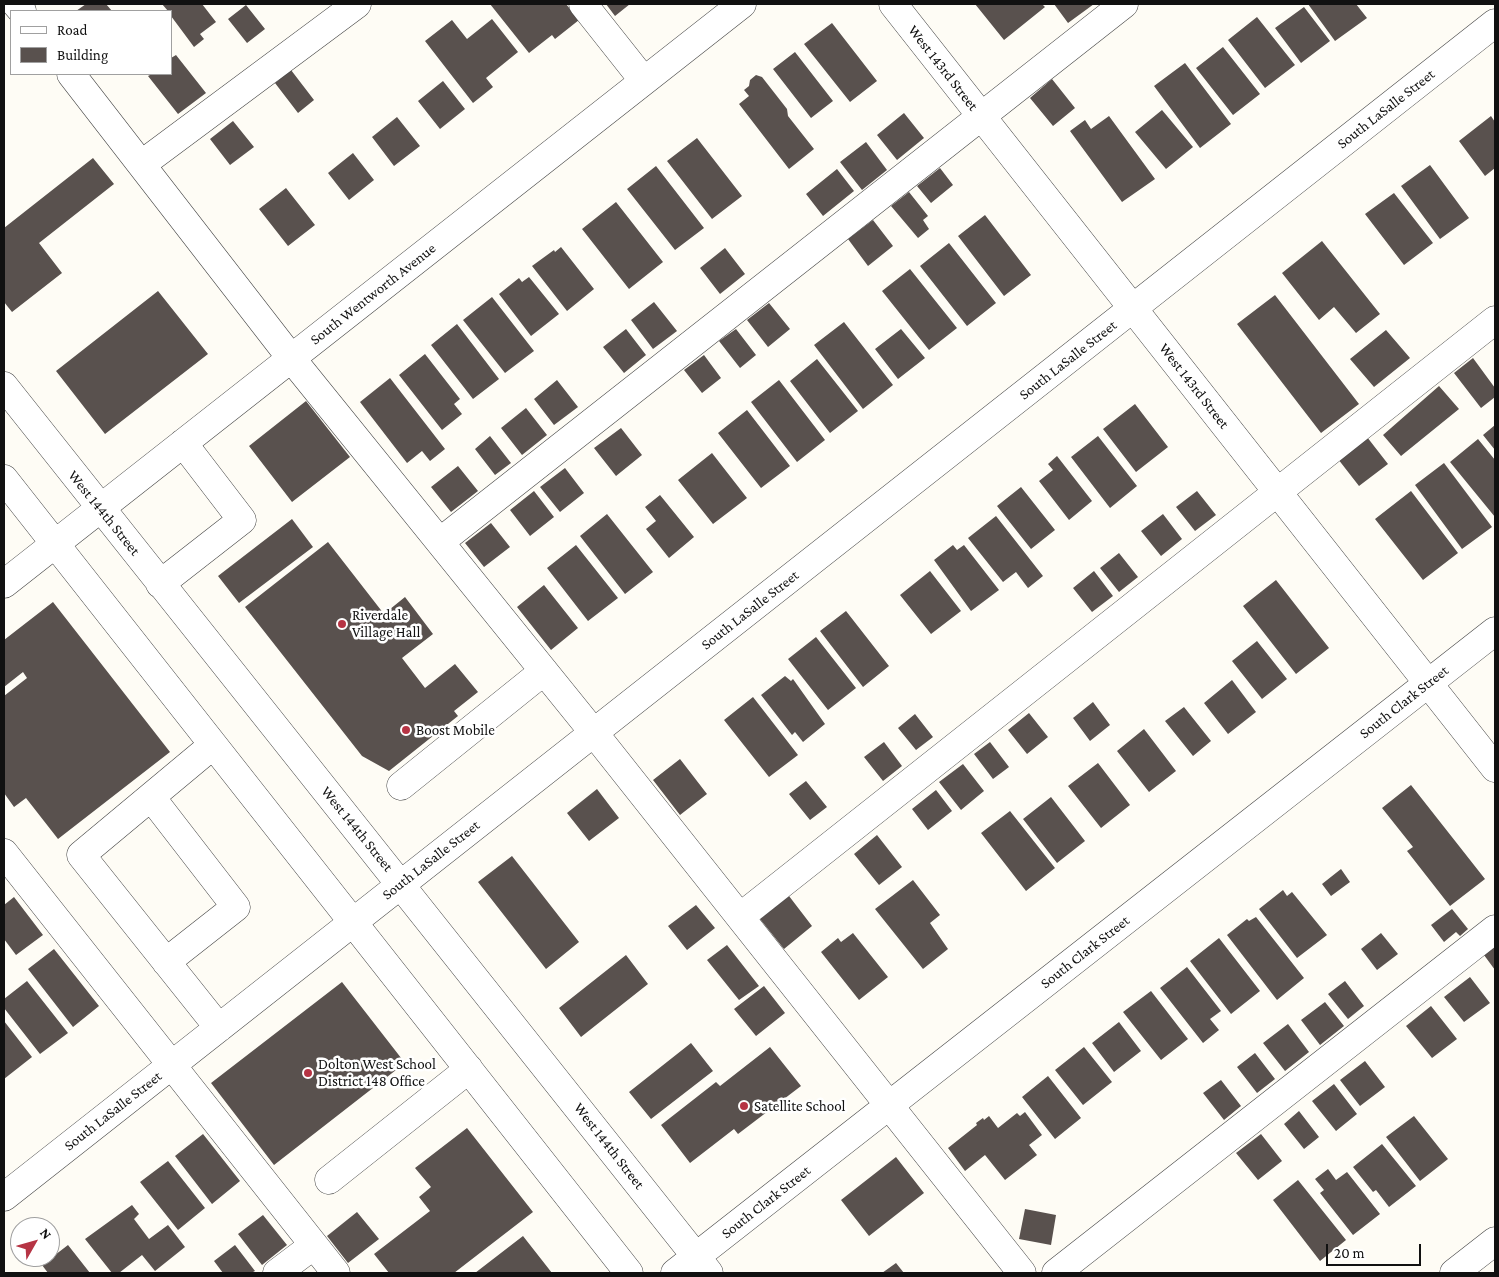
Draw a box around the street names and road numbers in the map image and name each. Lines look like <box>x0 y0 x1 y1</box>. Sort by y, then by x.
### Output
street label: West 143rd Street <box>904 22 982 114</box>
street label: South LaSalle Street <box>1334 65 1438 153</box>
street label: South Wentworth Avenue <box>307 239 439 349</box>
street label: South LaSalle Street <box>1016 316 1120 404</box>
street label: West 143rd Street <box>1155 340 1233 432</box>
street label: West 144th Street <box>64 467 144 559</box>
street label: South LaSalle Street <box>698 566 802 654</box>
street label: South Clark Street <box>1356 662 1452 742</box>
street label: West 144th Street <box>317 783 397 875</box>
street label: South LaSalle Street <box>379 816 483 904</box>
street label: South Clark Street <box>1037 912 1133 992</box>
street label: South LaSalle Street <box>61 1067 165 1155</box>
street label: West 144th Street <box>570 1099 648 1193</box>
street label: South Clark Street <box>718 1162 814 1242</box>

